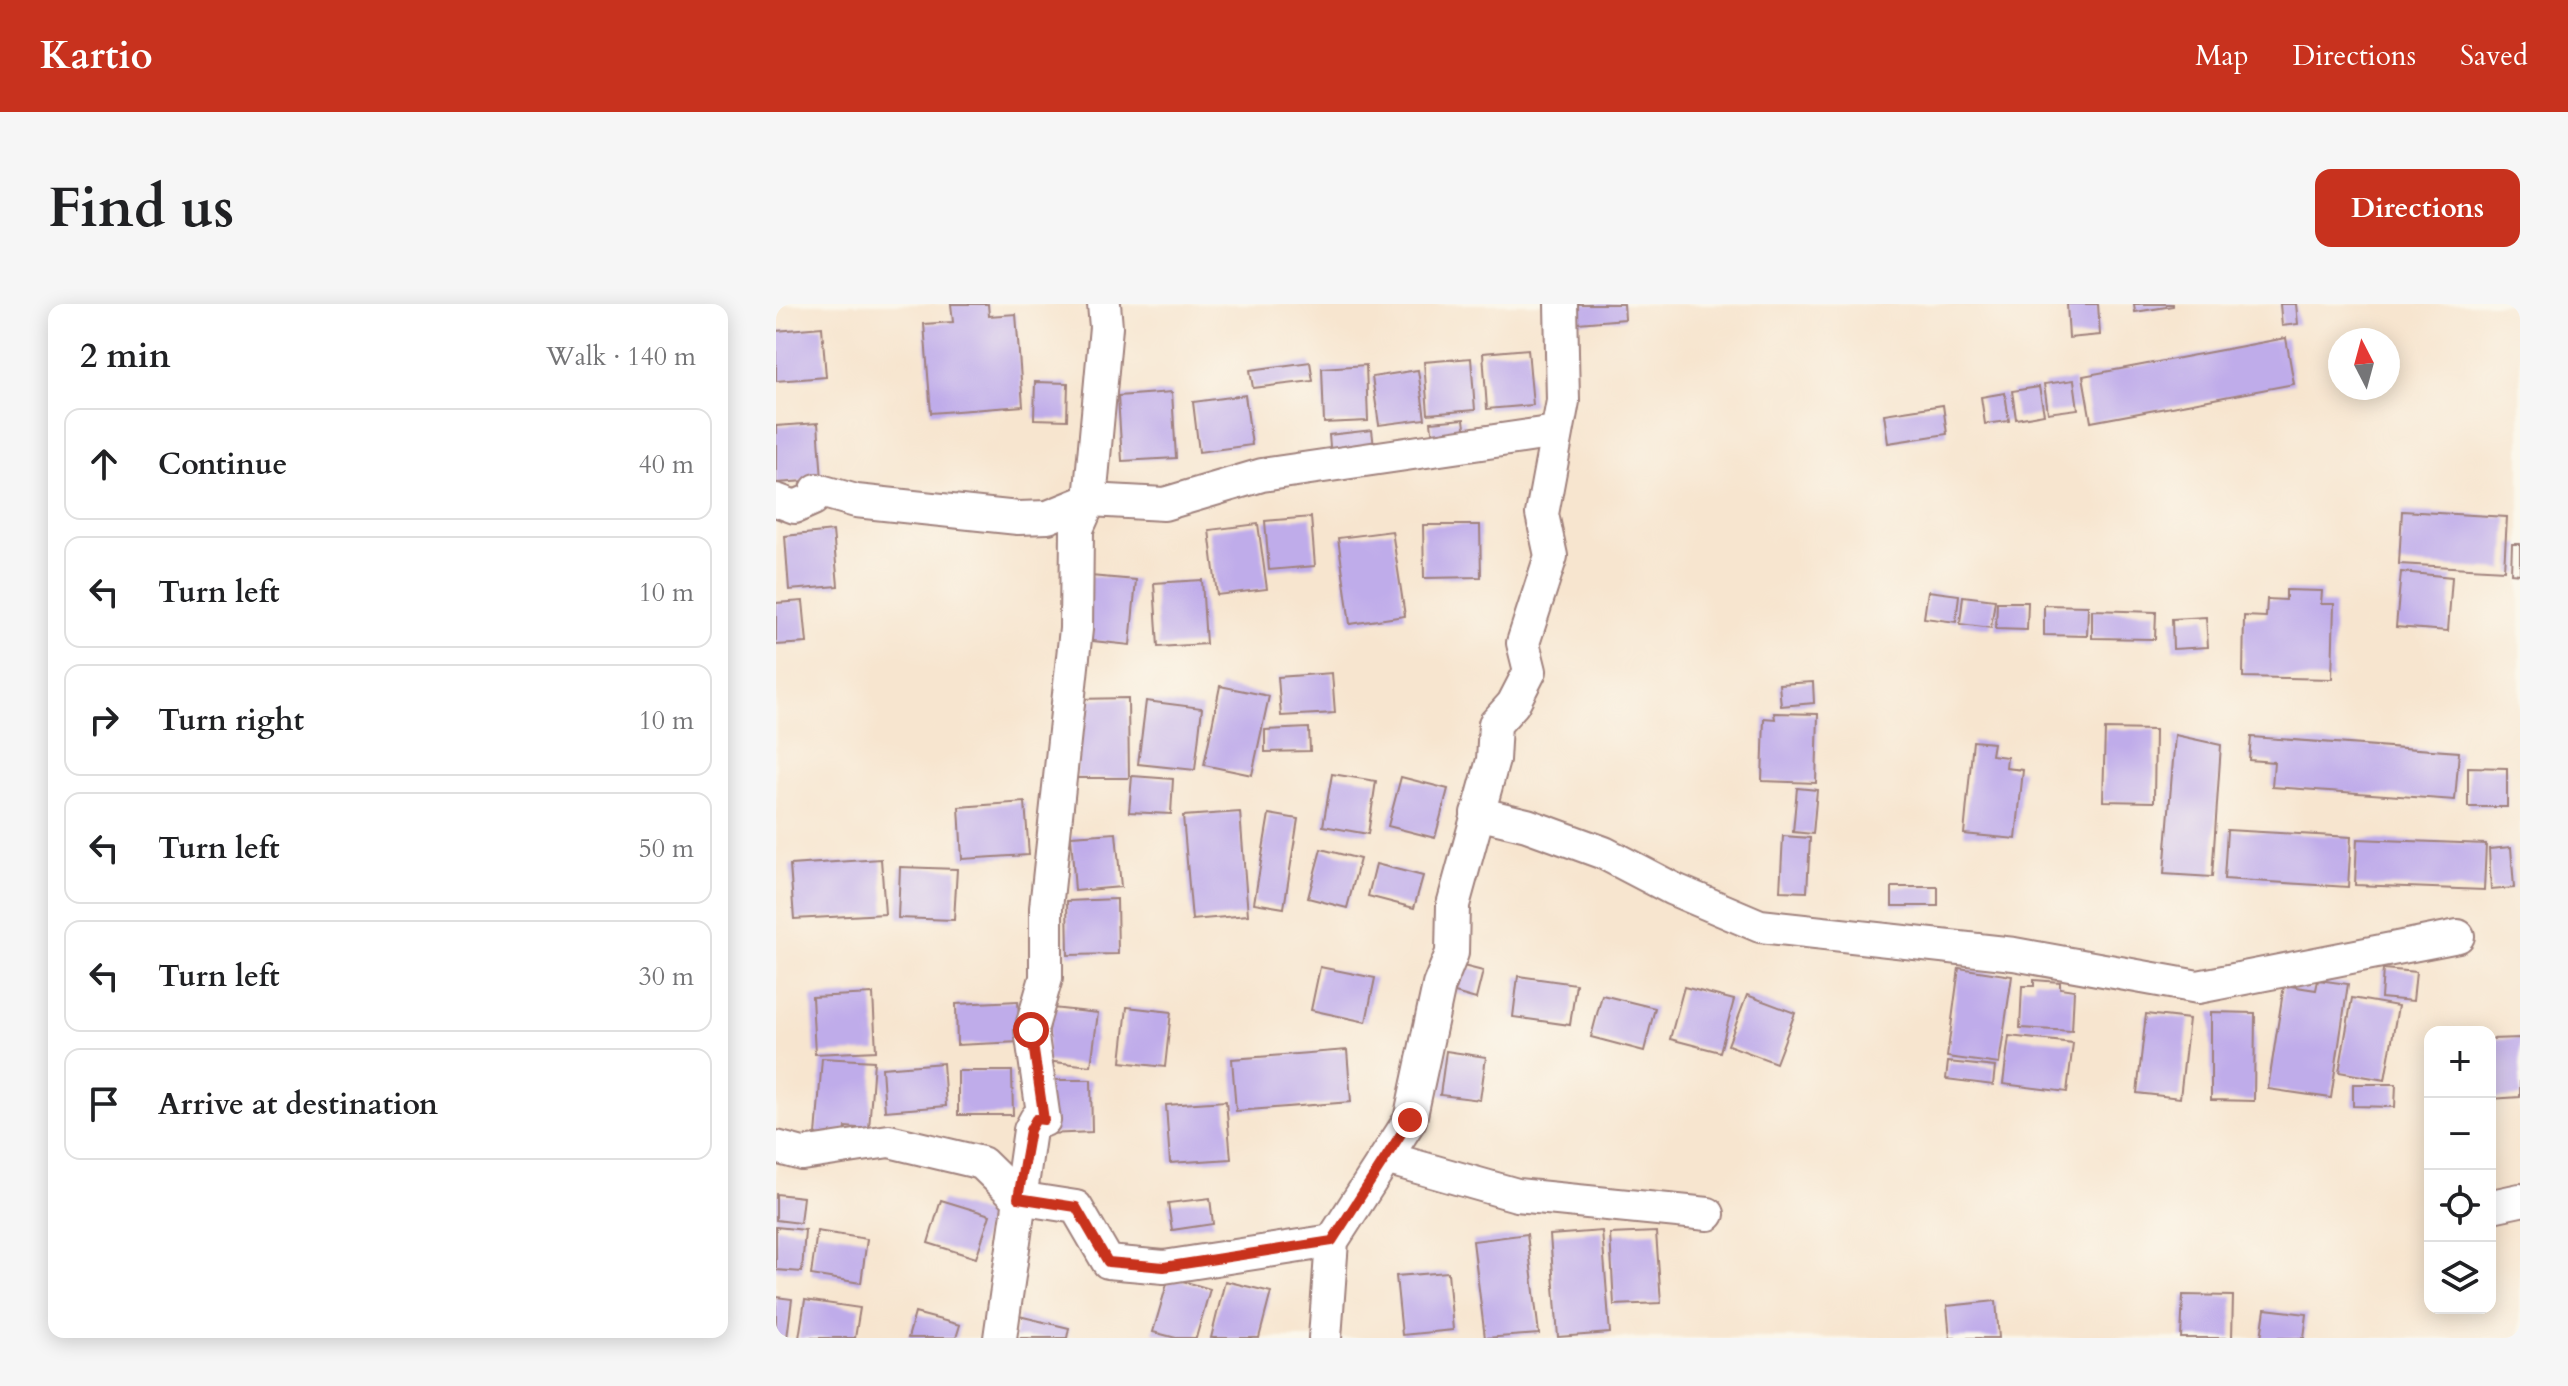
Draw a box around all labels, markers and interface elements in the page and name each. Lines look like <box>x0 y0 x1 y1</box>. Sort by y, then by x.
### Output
text: Kartio <box>40 30 153 82</box>
text: Map <box>2195 37 2249 75</box>
text: Directions <box>2293 37 2416 75</box>
text: Saved <box>2460 37 2528 75</box>
button: Directions <box>2315 169 2520 247</box>
text: Find us <box>48 171 234 246</box>
north arrow <box>2328 328 2400 400</box>
text: 2 min <box>80 333 171 379</box>
text: Walk · 140 m <box>546 339 696 374</box>
icon: ahead <box>82 442 126 486</box>
text: Continue <box>158 444 287 485</box>
text: 40 m <box>638 447 694 482</box>
icon: left <box>82 570 126 614</box>
text: Turn left <box>158 572 280 613</box>
text: 10 m <box>638 575 694 610</box>
icon: right <box>82 698 126 742</box>
text: Turn right <box>158 700 304 741</box>
text: 10 m <box>638 703 694 738</box>
icon: left <box>82 826 126 870</box>
text: Turn left <box>158 828 280 869</box>
text: 50 m <box>638 831 694 866</box>
icon: left <box>82 954 126 998</box>
text: Turn left <box>158 956 280 997</box>
text: 30 m <box>638 959 694 994</box>
route start <box>1013 1012 1049 1048</box>
map controls <box>2424 1026 2496 1314</box>
button: + <box>2424 1026 2496 1098</box>
icon: arrive <box>82 1082 126 1126</box>
text: Arrive at destination <box>158 1084 438 1125</box>
button: − <box>2424 1098 2496 1170</box>
route end <box>1392 1102 1428 1138</box>
button: locate <box>2424 1170 2496 1242</box>
button: layers <box>2424 1242 2496 1314</box>

